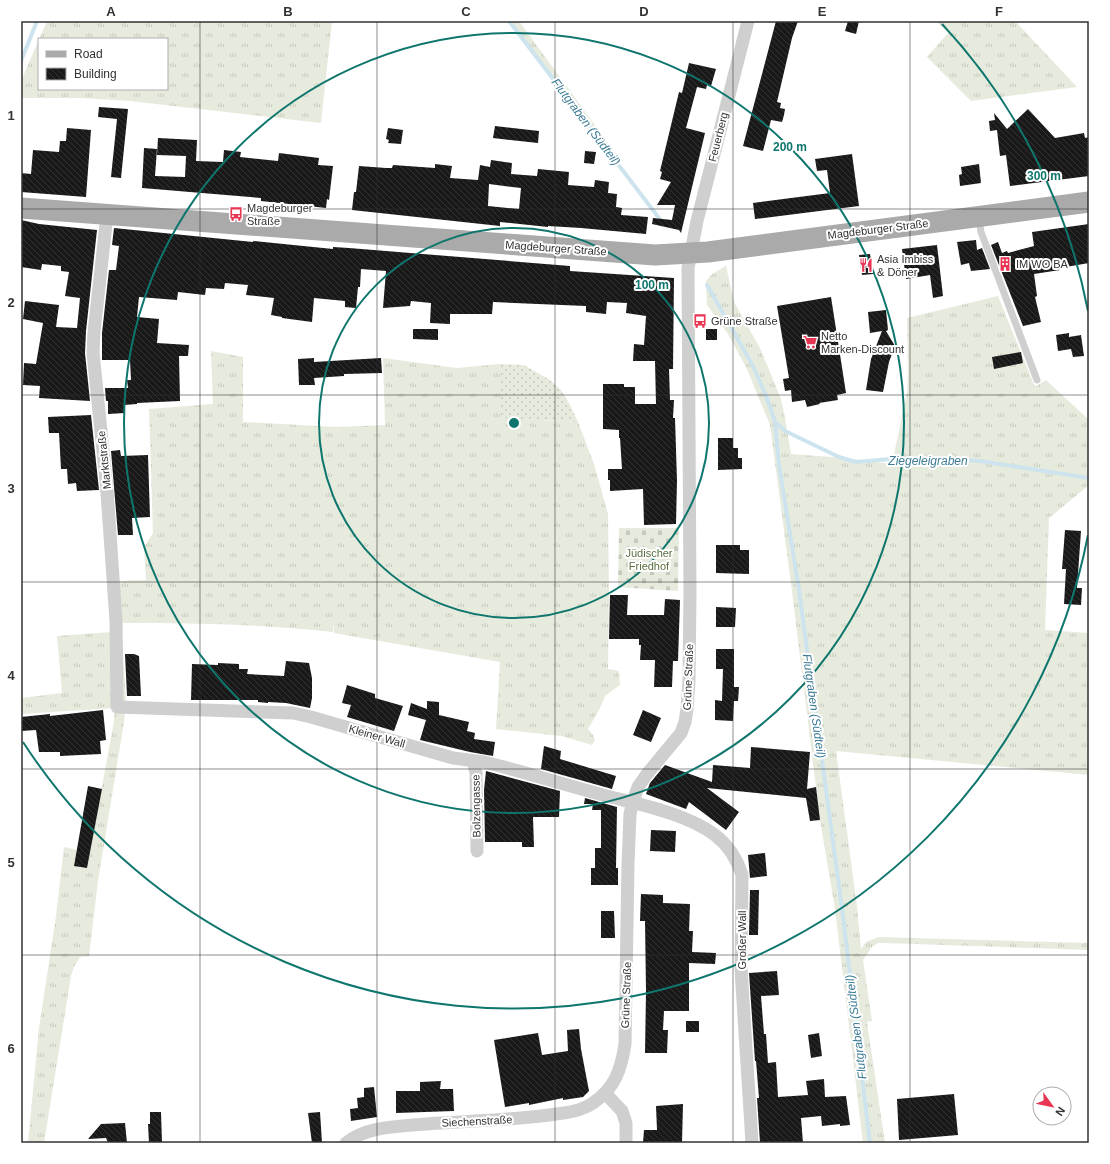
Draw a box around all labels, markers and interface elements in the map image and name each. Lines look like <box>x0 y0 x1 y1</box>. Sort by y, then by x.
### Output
text: A <box>106 4 116 19</box>
text: B <box>283 4 293 19</box>
text: C <box>461 4 471 19</box>
text: D <box>639 4 649 19</box>
text: E <box>818 4 827 19</box>
text: F <box>995 4 1003 19</box>
legend <box>38 38 168 90</box>
text: Road <box>74 47 103 61</box>
text: Building <box>74 67 117 81</box>
water label: Flutgraben (Südteil) <box>549 76 623 168</box>
text: 1 <box>7 108 15 123</box>
street label: Feuerberg <box>706 111 730 163</box>
text: 200 m <box>773 140 807 154</box>
text: 300 m <box>1027 169 1061 183</box>
place label: Magdeburger Straße <box>247 202 313 227</box>
bus stop icon: Magdeburger Straße <box>228 206 244 222</box>
street label: Magdeburger Straße <box>827 217 929 241</box>
street label: Magdeburger Straße <box>505 238 607 258</box>
place label: Asia Imbiss & Döner <box>877 253 934 278</box>
building icon: IM WO BA <box>997 256 1013 272</box>
restaurant icon: Asia Imbiss & Döner <box>858 257 874 273</box>
place label: IM WO BA <box>1016 258 1069 270</box>
text: 100 m <box>635 278 669 292</box>
text: 2 <box>7 295 15 310</box>
bus stop icon: Grüne Straße <box>692 313 708 329</box>
place label: Grüne Straße <box>711 315 778 327</box>
place label: Netto Marken-Discount <box>821 330 904 355</box>
supermarket icon: Netto Marken-Discount <box>802 334 818 350</box>
centre of rings <box>507 416 521 430</box>
street label: Marktstraße <box>95 430 113 490</box>
water label: Ziegeleigraben <box>887 454 968 468</box>
text: 3 <box>7 481 15 496</box>
park label: Jüdischer Friedhof <box>625 547 673 572</box>
street label: Grüne Straße <box>681 643 695 711</box>
water label: Flutgraben (Südteil) <box>800 653 828 759</box>
text: 4 <box>7 668 15 683</box>
street label: Kleiner Wall <box>347 722 407 750</box>
street label: Bolzengasse <box>469 774 483 838</box>
text: 5 <box>7 855 15 870</box>
street label: Großer Wall <box>736 911 748 969</box>
street label: Grüne Straße <box>619 961 633 1029</box>
water label: Flutgraben (Südteil) <box>843 974 869 1080</box>
text: 6 <box>7 1041 15 1056</box>
north arrow <box>1032 1086 1072 1126</box>
text: N <box>1053 1105 1068 1118</box>
street label: Siechenstraße <box>441 1113 513 1129</box>

